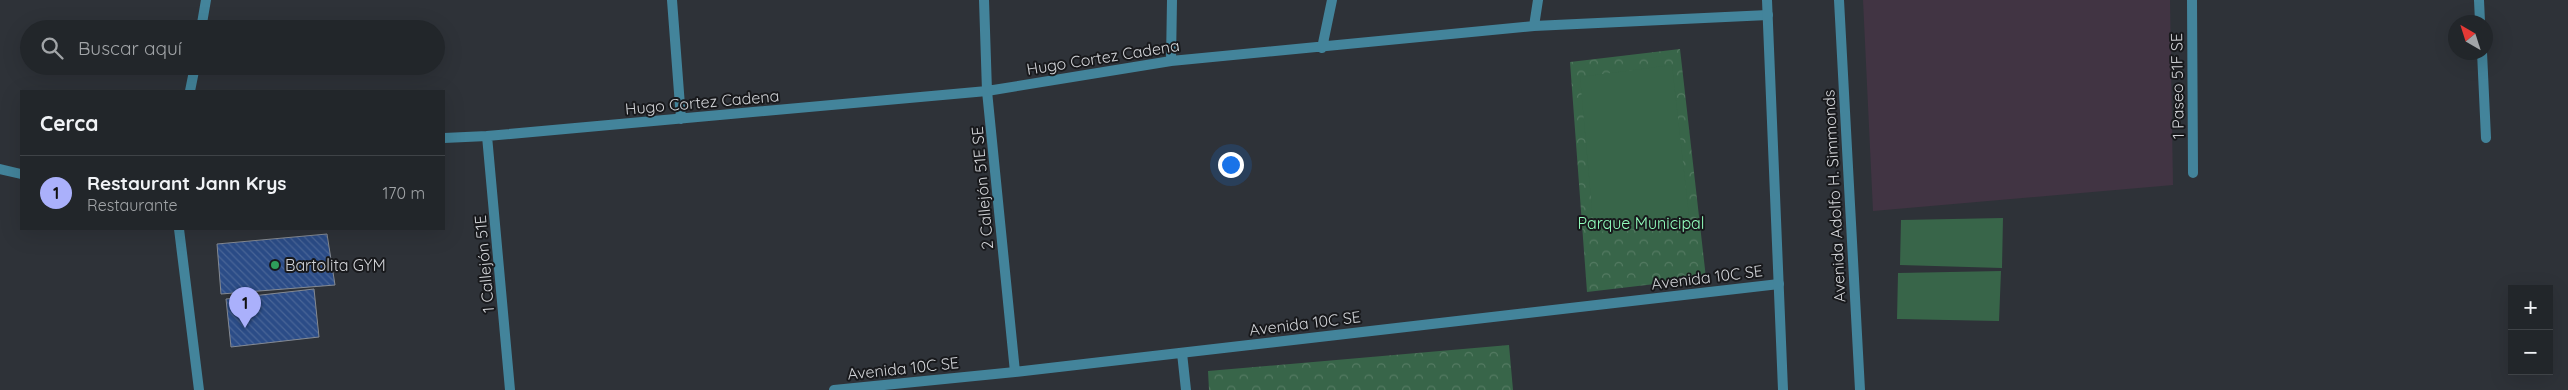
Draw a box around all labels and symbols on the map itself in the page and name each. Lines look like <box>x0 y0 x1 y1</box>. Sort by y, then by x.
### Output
north arrow <box>2448 15 2493 60</box>
street label: 1 Paseo 51F SE <box>2166 33 2188 139</box>
street label: Hugo Cortez Cadena <box>1025 35 1181 79</box>
street label: Hugo Cortez Cadena <box>624 85 780 119</box>
street label: Avenida Adolfo H. Simmonds <box>1818 89 1850 303</box>
street label: 2 Callejón 51E SE <box>967 126 997 250</box>
your location <box>1218 152 1244 178</box>
park label: Parque Municipal <box>1578 213 1704 233</box>
street label: 1 Callejón 51E <box>470 214 498 314</box>
place label: Bartolita GYM <box>285 255 386 275</box>
marker: Bartolita GYM <box>269 259 281 271</box>
street label: Avenida 10C SE <box>1650 260 1764 294</box>
pin: 1 <box>229 287 261 328</box>
street label: Avenida 10C SE <box>1248 306 1362 340</box>
street label: Avenida 10C SE <box>846 352 960 384</box>

